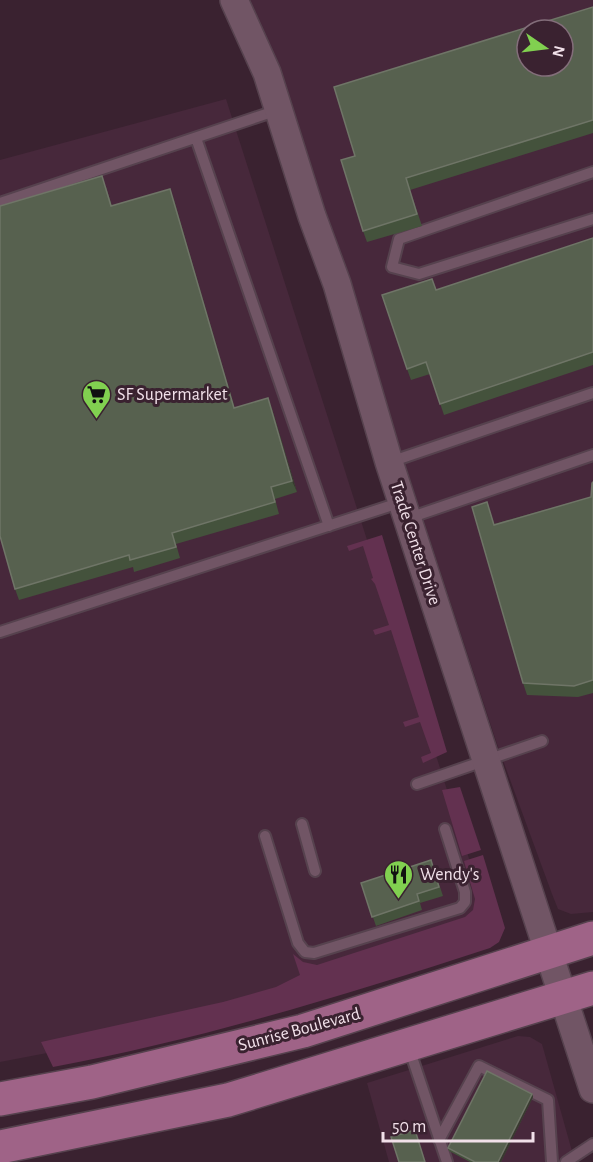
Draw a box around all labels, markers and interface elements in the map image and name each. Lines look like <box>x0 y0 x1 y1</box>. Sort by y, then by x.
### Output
north arrow <box>515 18 575 78</box>
text: N <box>549 44 568 59</box>
supermarket icon: SF Supermarket <box>80 378 112 420</box>
place label: SF Supermarket <box>117 386 228 404</box>
street label: Trade Center Drive <box>387 479 444 607</box>
restaurant icon: Wendy's <box>383 858 415 900</box>
place label: Wendy's <box>420 866 480 884</box>
street label: Sunrise Boulevard <box>236 1005 362 1055</box>
scale bar <box>383 1105 533 1143</box>
text: 50 m <box>392 1118 426 1136</box>

